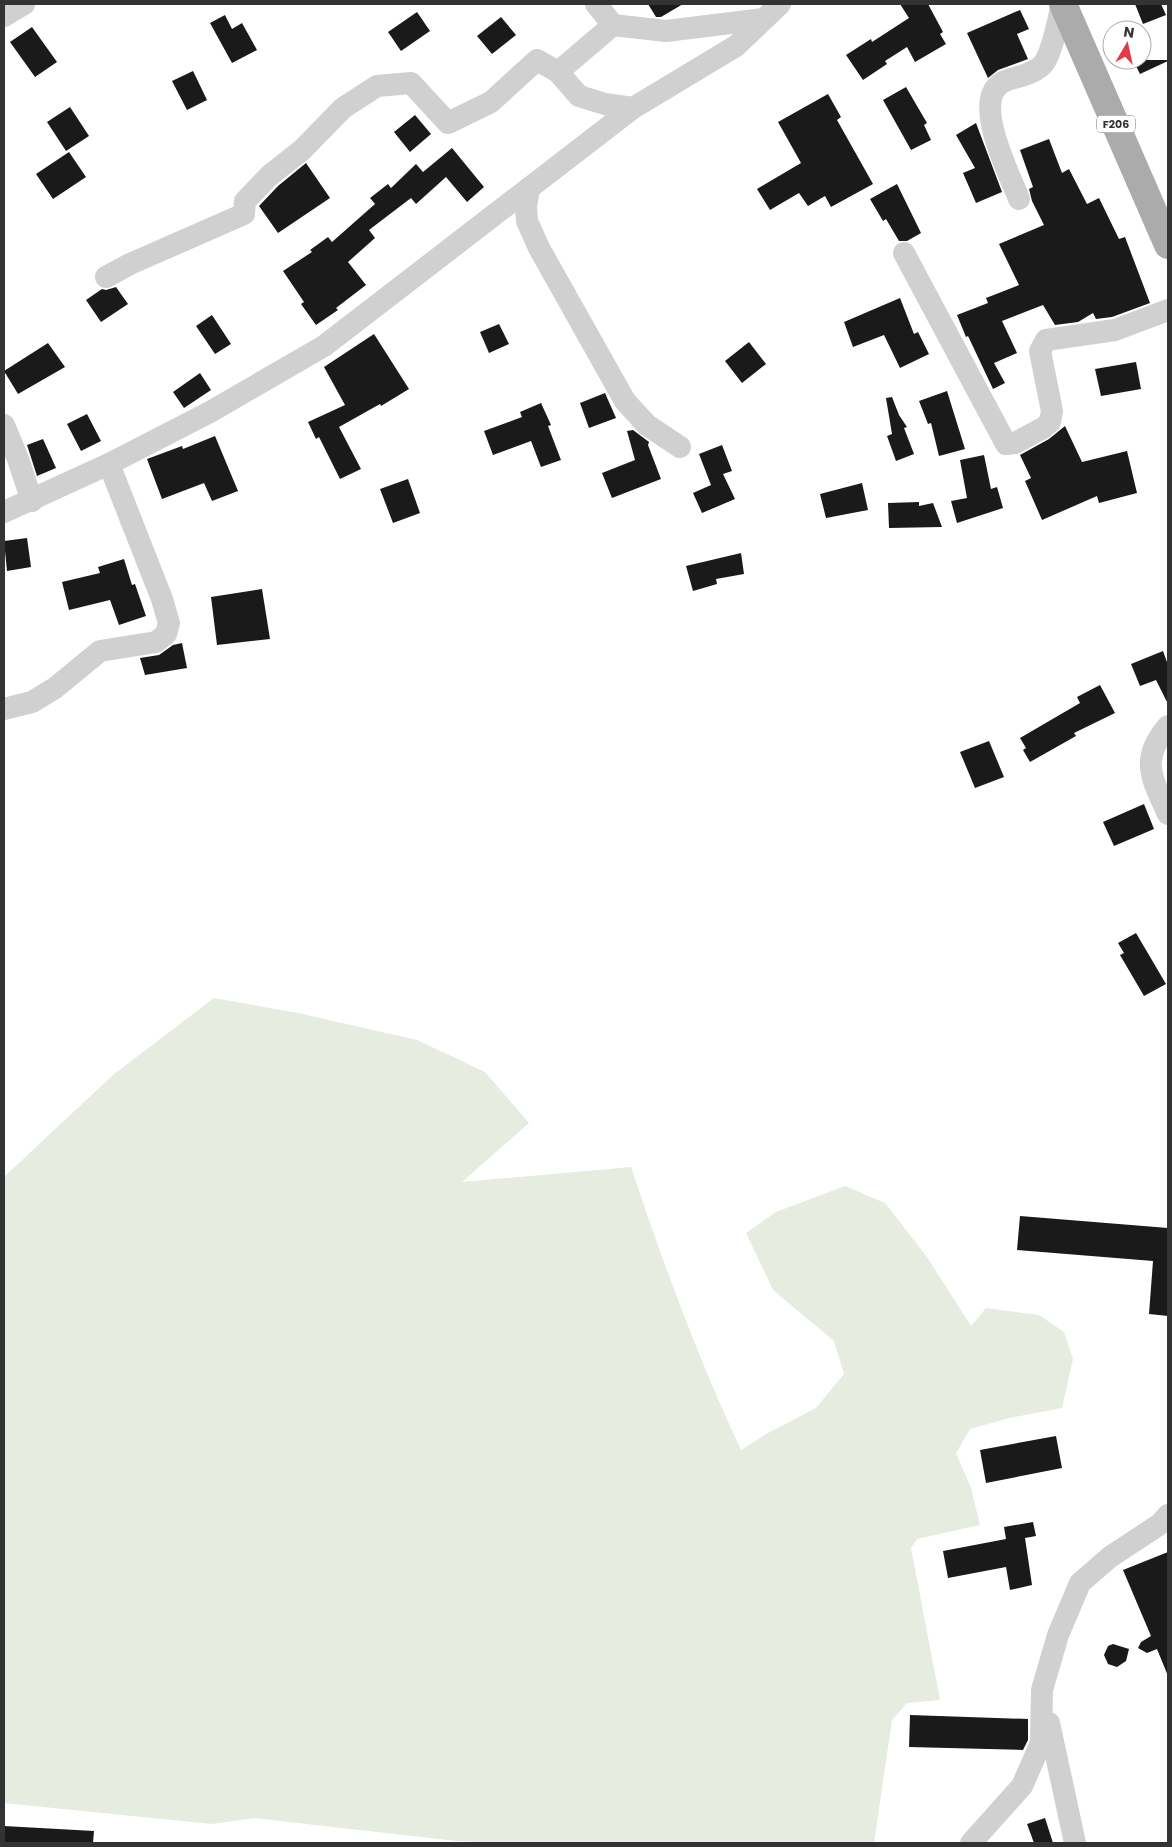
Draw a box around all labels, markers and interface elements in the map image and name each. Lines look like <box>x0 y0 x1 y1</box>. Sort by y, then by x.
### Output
north arrow <box>1102 20 1152 70</box>
text: N <box>1122 21 1136 43</box>
road number: F206 <box>1097 116 1135 132</box>

